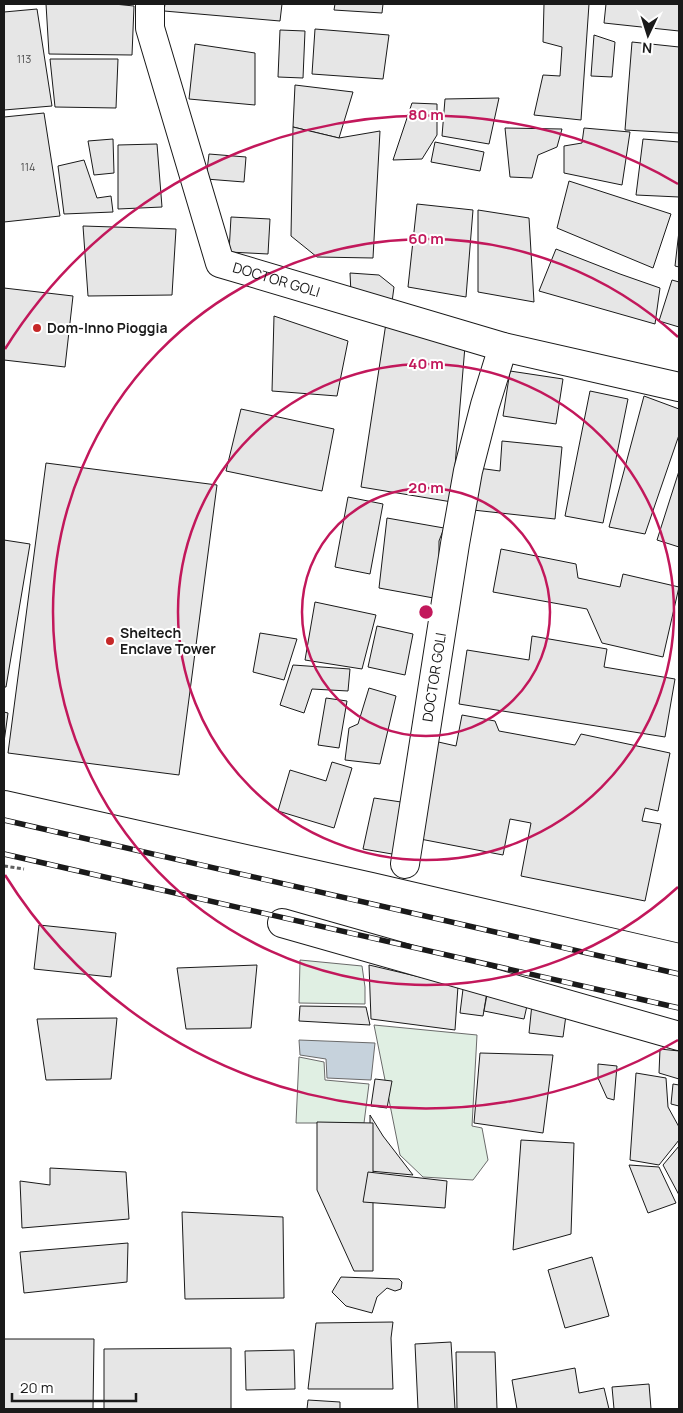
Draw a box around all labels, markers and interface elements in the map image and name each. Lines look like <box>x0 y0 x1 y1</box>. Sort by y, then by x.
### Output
north arrow <box>623 10 673 60</box>
text: N <box>641 39 653 58</box>
house number: 113 <box>17 51 31 66</box>
text: 80 m <box>408 104 444 125</box>
house number: 114 <box>20 159 36 174</box>
text: 60 m <box>408 228 444 249</box>
street label: DOCTOR GOLI <box>231 257 322 301</box>
place label: Dom-Inno Pioggia <box>47 318 167 337</box>
marker: Dom-Inno Pioggia <box>31 322 43 334</box>
text: 40 m <box>408 353 444 374</box>
text: 20 m <box>408 477 444 498</box>
centre of rings <box>417 603 435 621</box>
place label: Sheltech Enclave Tower <box>120 623 216 658</box>
street label: DOCTOR GOLI <box>417 631 450 723</box>
marker: Sheltech Enclave Tower <box>104 635 116 647</box>
scale bar <box>12 1370 136 1402</box>
text: 20 m <box>20 1377 53 1398</box>

